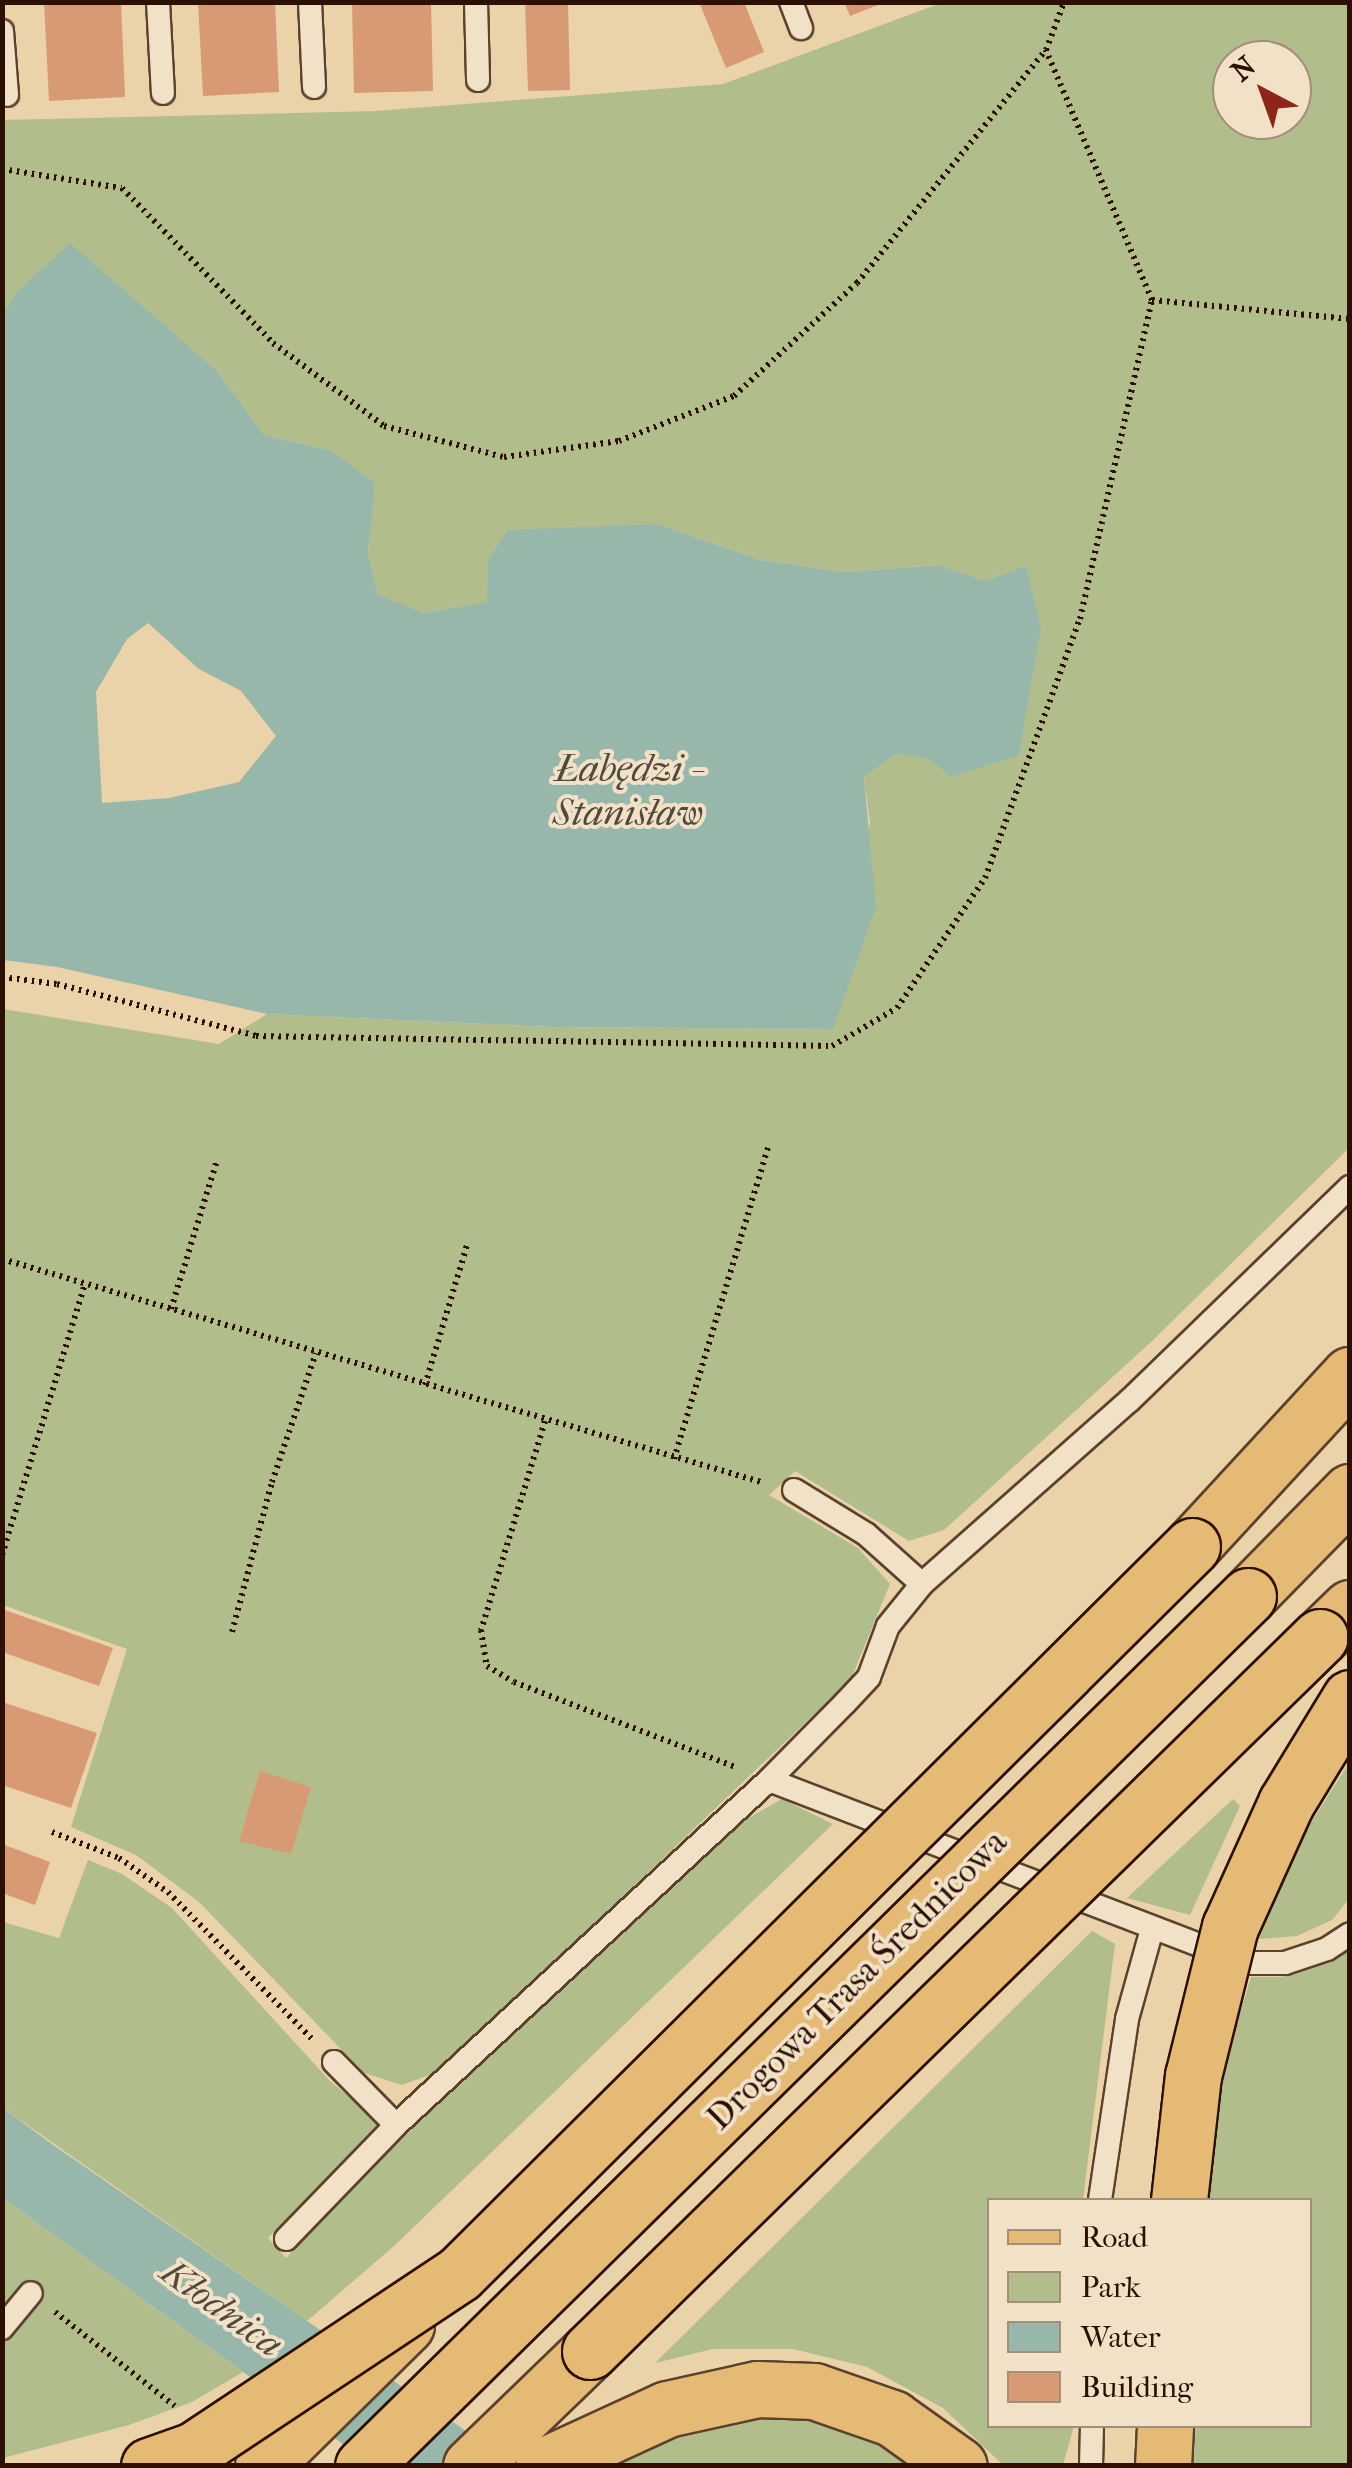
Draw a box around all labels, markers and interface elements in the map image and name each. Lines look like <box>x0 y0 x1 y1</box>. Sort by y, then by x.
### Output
north arrow <box>1212 40 1312 140</box>
text: N <box>1224 49 1262 88</box>
water label: Łabędzi - Stanisław <box>553 746 703 836</box>
street label: Drogowa Trasa Średnicowa <box>698 1821 1016 2139</box>
legend <box>987 2198 1312 2428</box>
text: Road <box>1081 2220 1148 2255</box>
water label: Kłodnica <box>152 2249 292 2367</box>
text: Park <box>1081 2270 1141 2305</box>
text: Water <box>1081 2320 1161 2355</box>
text: Building <box>1081 2370 1193 2405</box>

